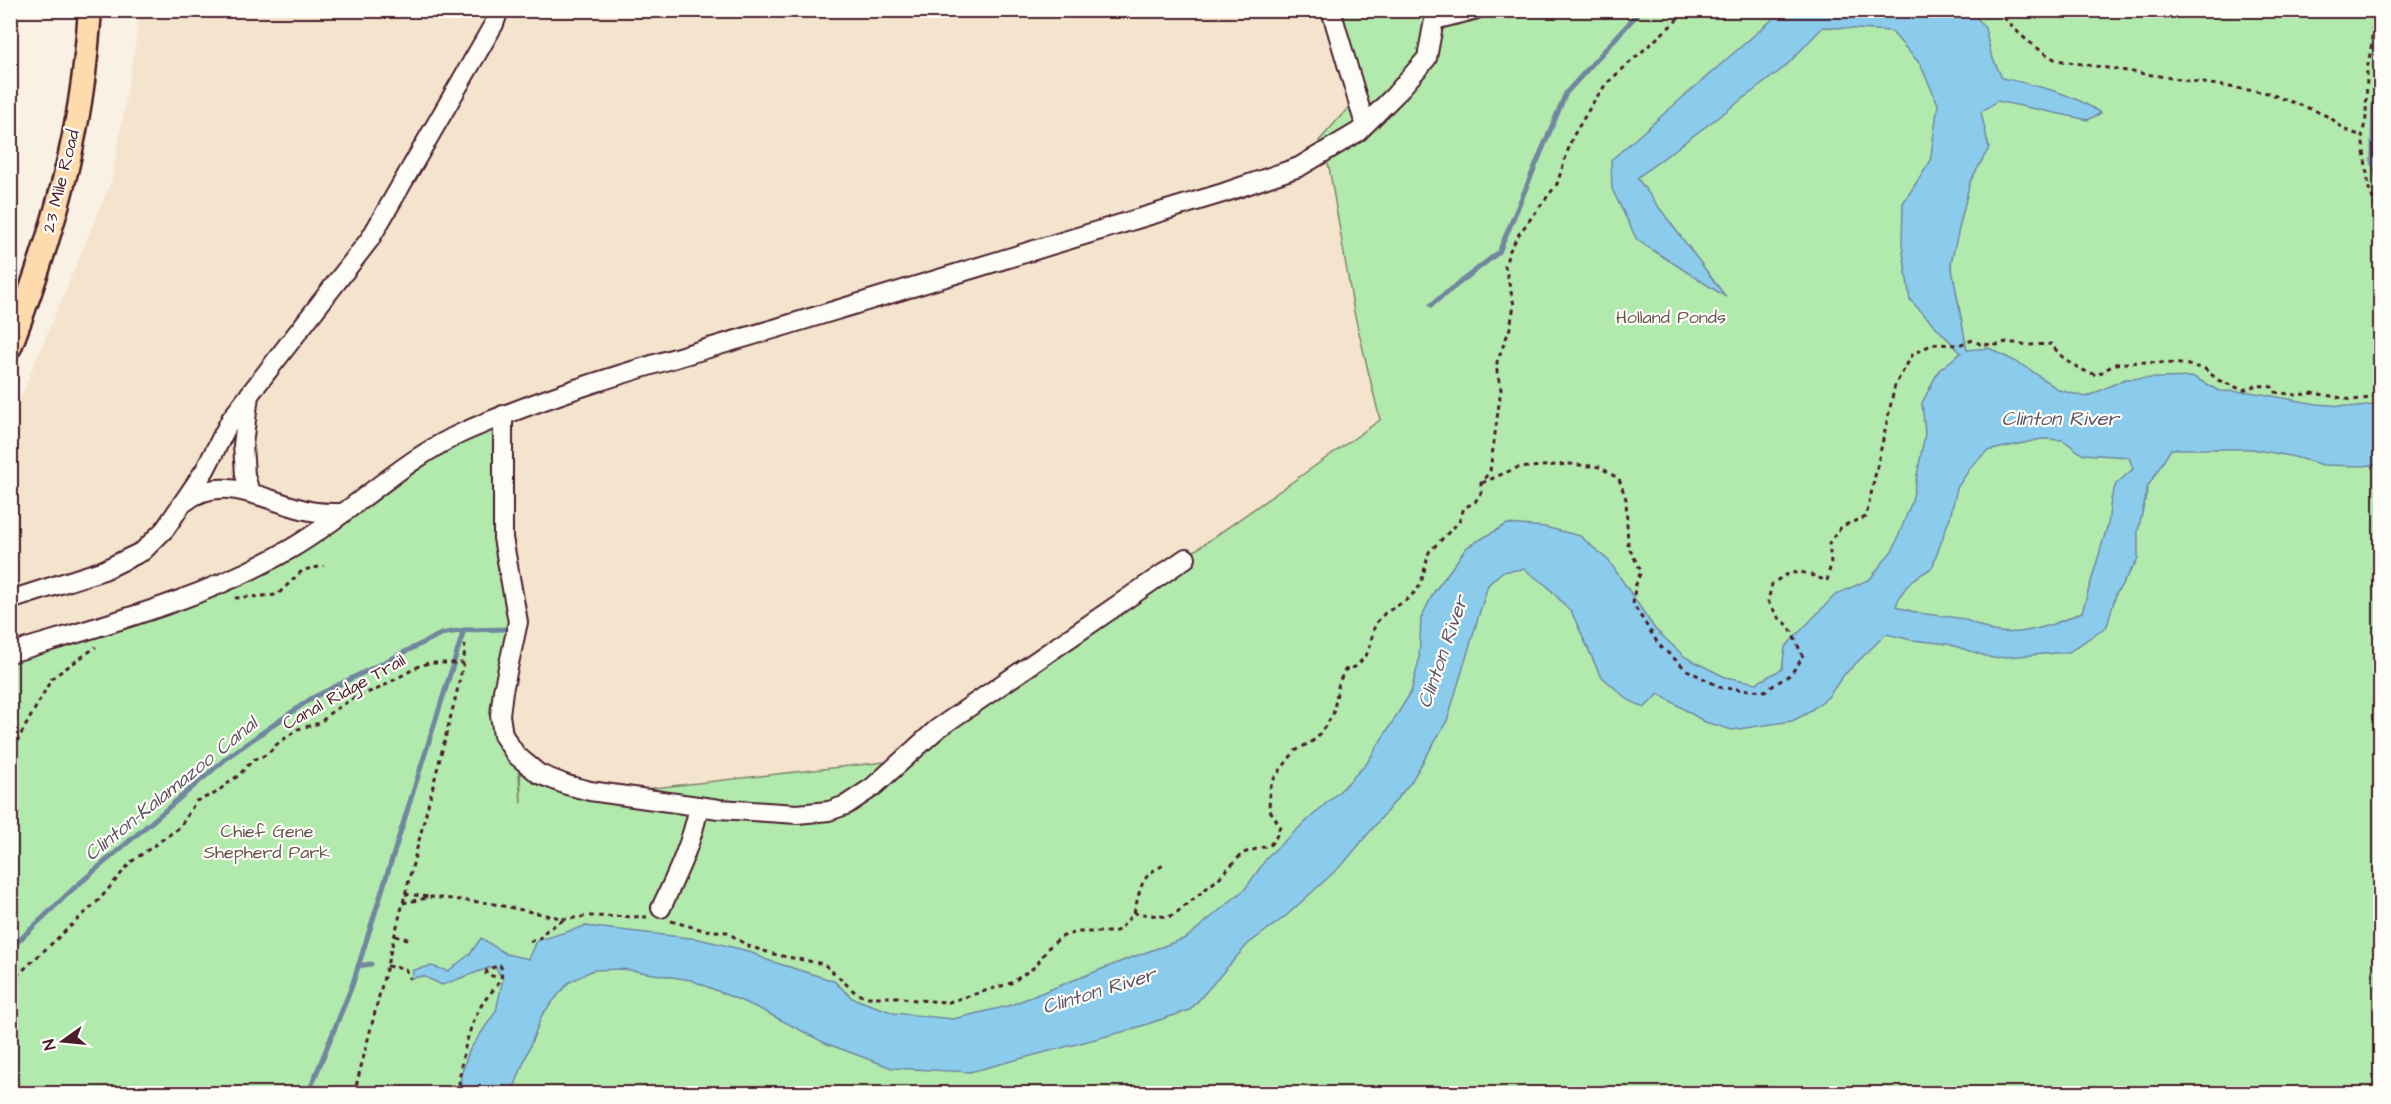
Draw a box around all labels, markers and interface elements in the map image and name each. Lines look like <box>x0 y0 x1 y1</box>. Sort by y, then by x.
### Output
street label: 23 Mile Road <box>36 127 86 235</box>
park label: Holland Ponds <box>1616 305 1726 330</box>
water label: Clinton River <box>2001 405 2121 433</box>
water label: Clinton River <box>1411 590 1476 712</box>
street label: Canal Ridge Trail <box>278 648 411 737</box>
water label: Clinton-Kalamazoo Canal <box>79 709 266 868</box>
park label: Chief Gene Shepherd Park <box>204 819 330 865</box>
water label: Clinton River <box>1039 960 1161 1022</box>
north arrow <box>33 1011 93 1071</box>
text: N <box>38 1037 61 1052</box>

